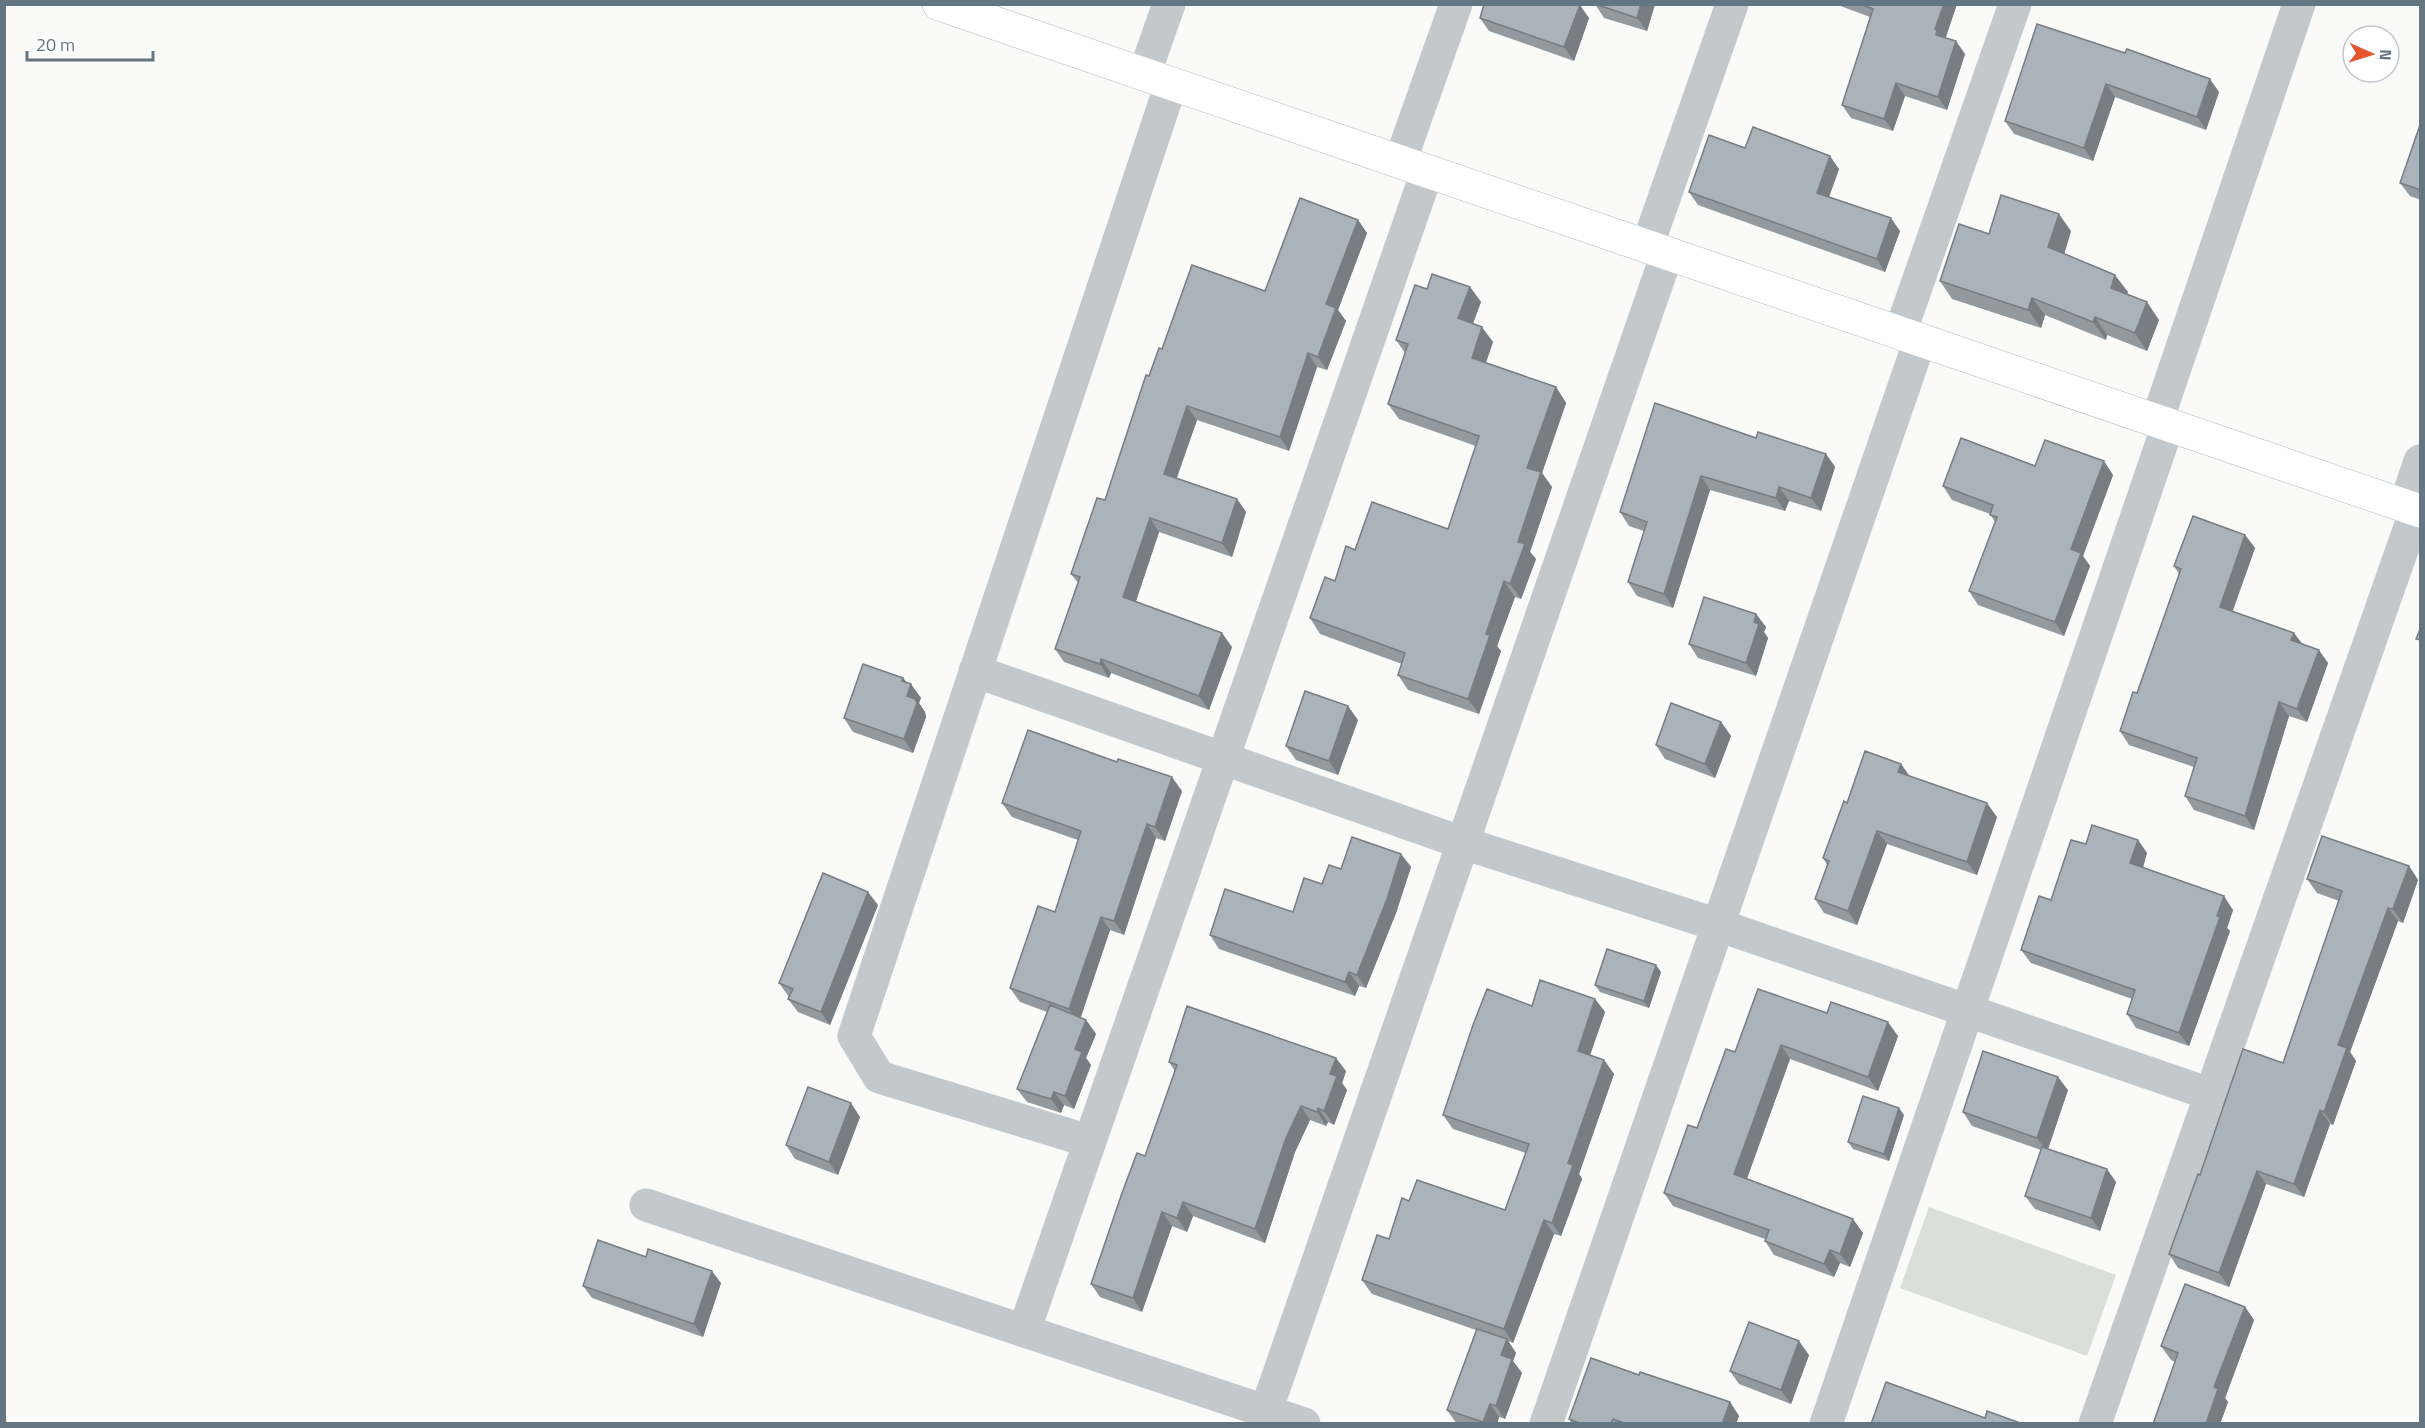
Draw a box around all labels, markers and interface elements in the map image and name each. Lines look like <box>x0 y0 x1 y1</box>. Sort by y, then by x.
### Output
scale bar <box>27 24 153 62</box>
north arrow <box>2341 24 2401 84</box>
text: 20 m <box>36 31 75 58</box>
text: N <box>2374 49 2398 61</box>

